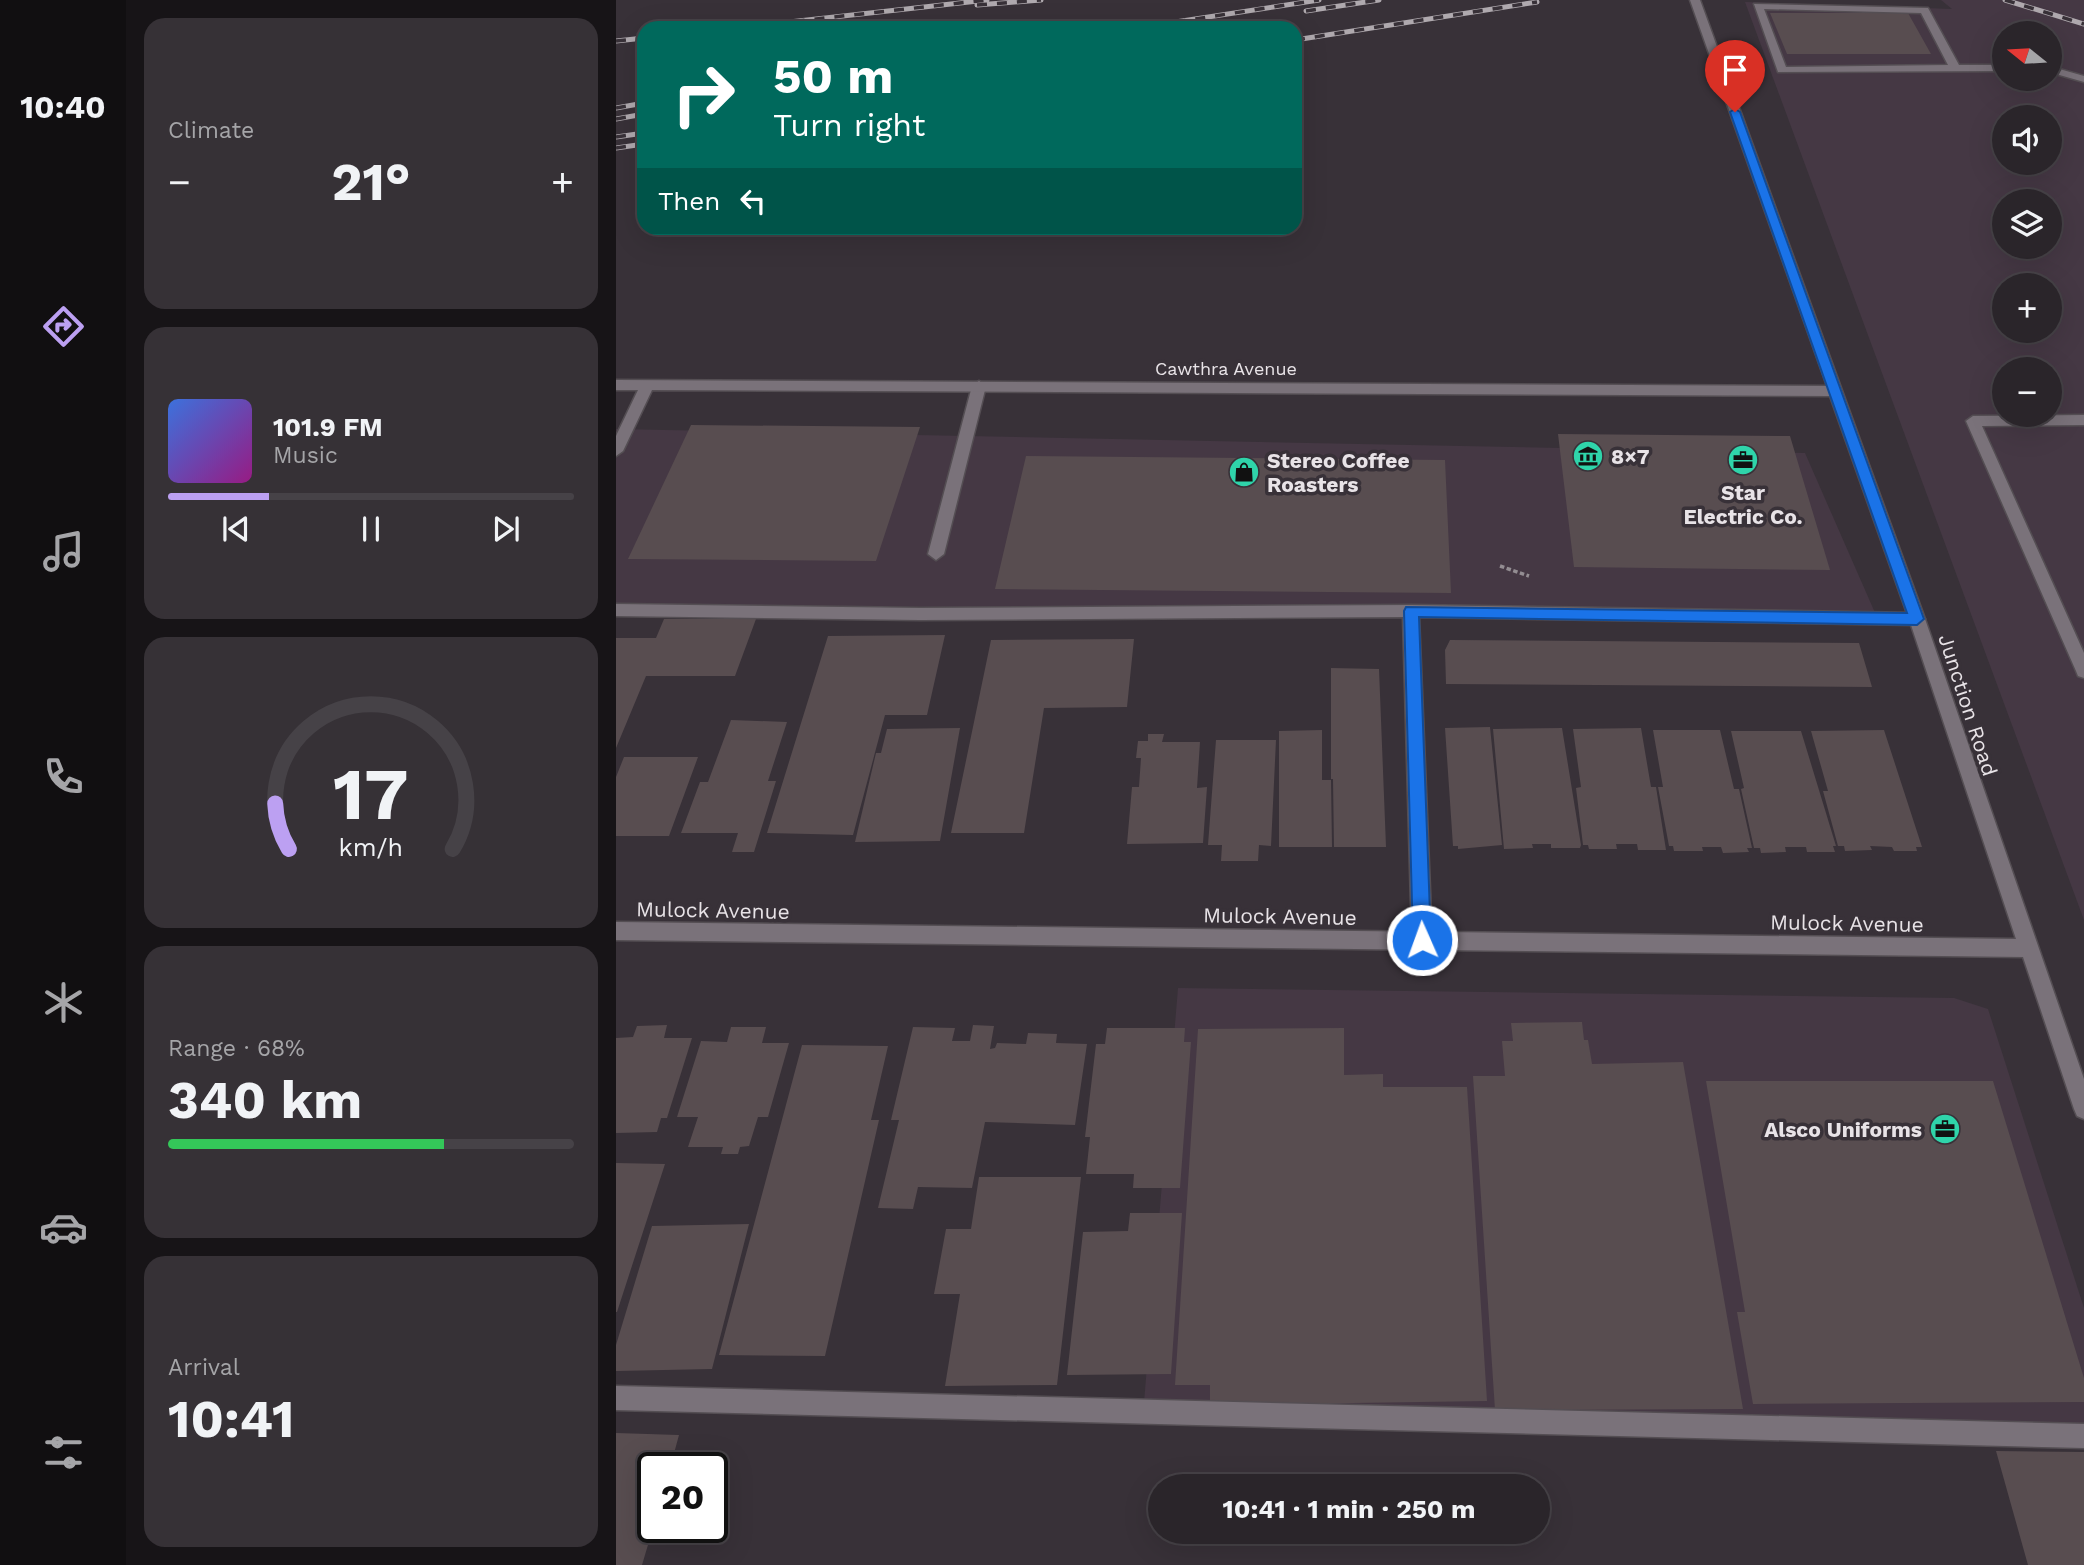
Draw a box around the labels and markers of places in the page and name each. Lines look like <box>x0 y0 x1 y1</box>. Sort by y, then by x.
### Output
pin <box>1705 40 1765 112</box>
museum icon: 8×7 <box>1571 439 1605 473</box>
office icon: Star Electric Co. <box>1726 443 1760 477</box>
place label: 8×7 <box>1611 444 1650 469</box>
place label: Stereo Coffee Roasters <box>1267 448 1410 497</box>
shop icon: Stereo Coffee Roasters <box>1227 455 1261 489</box>
place label: Star Electric Co. <box>1683 480 1803 529</box>
office icon: Alsco Uniforms <box>1928 1112 1962 1146</box>
place label: Alsco Uniforms <box>1764 1117 1922 1142</box>

